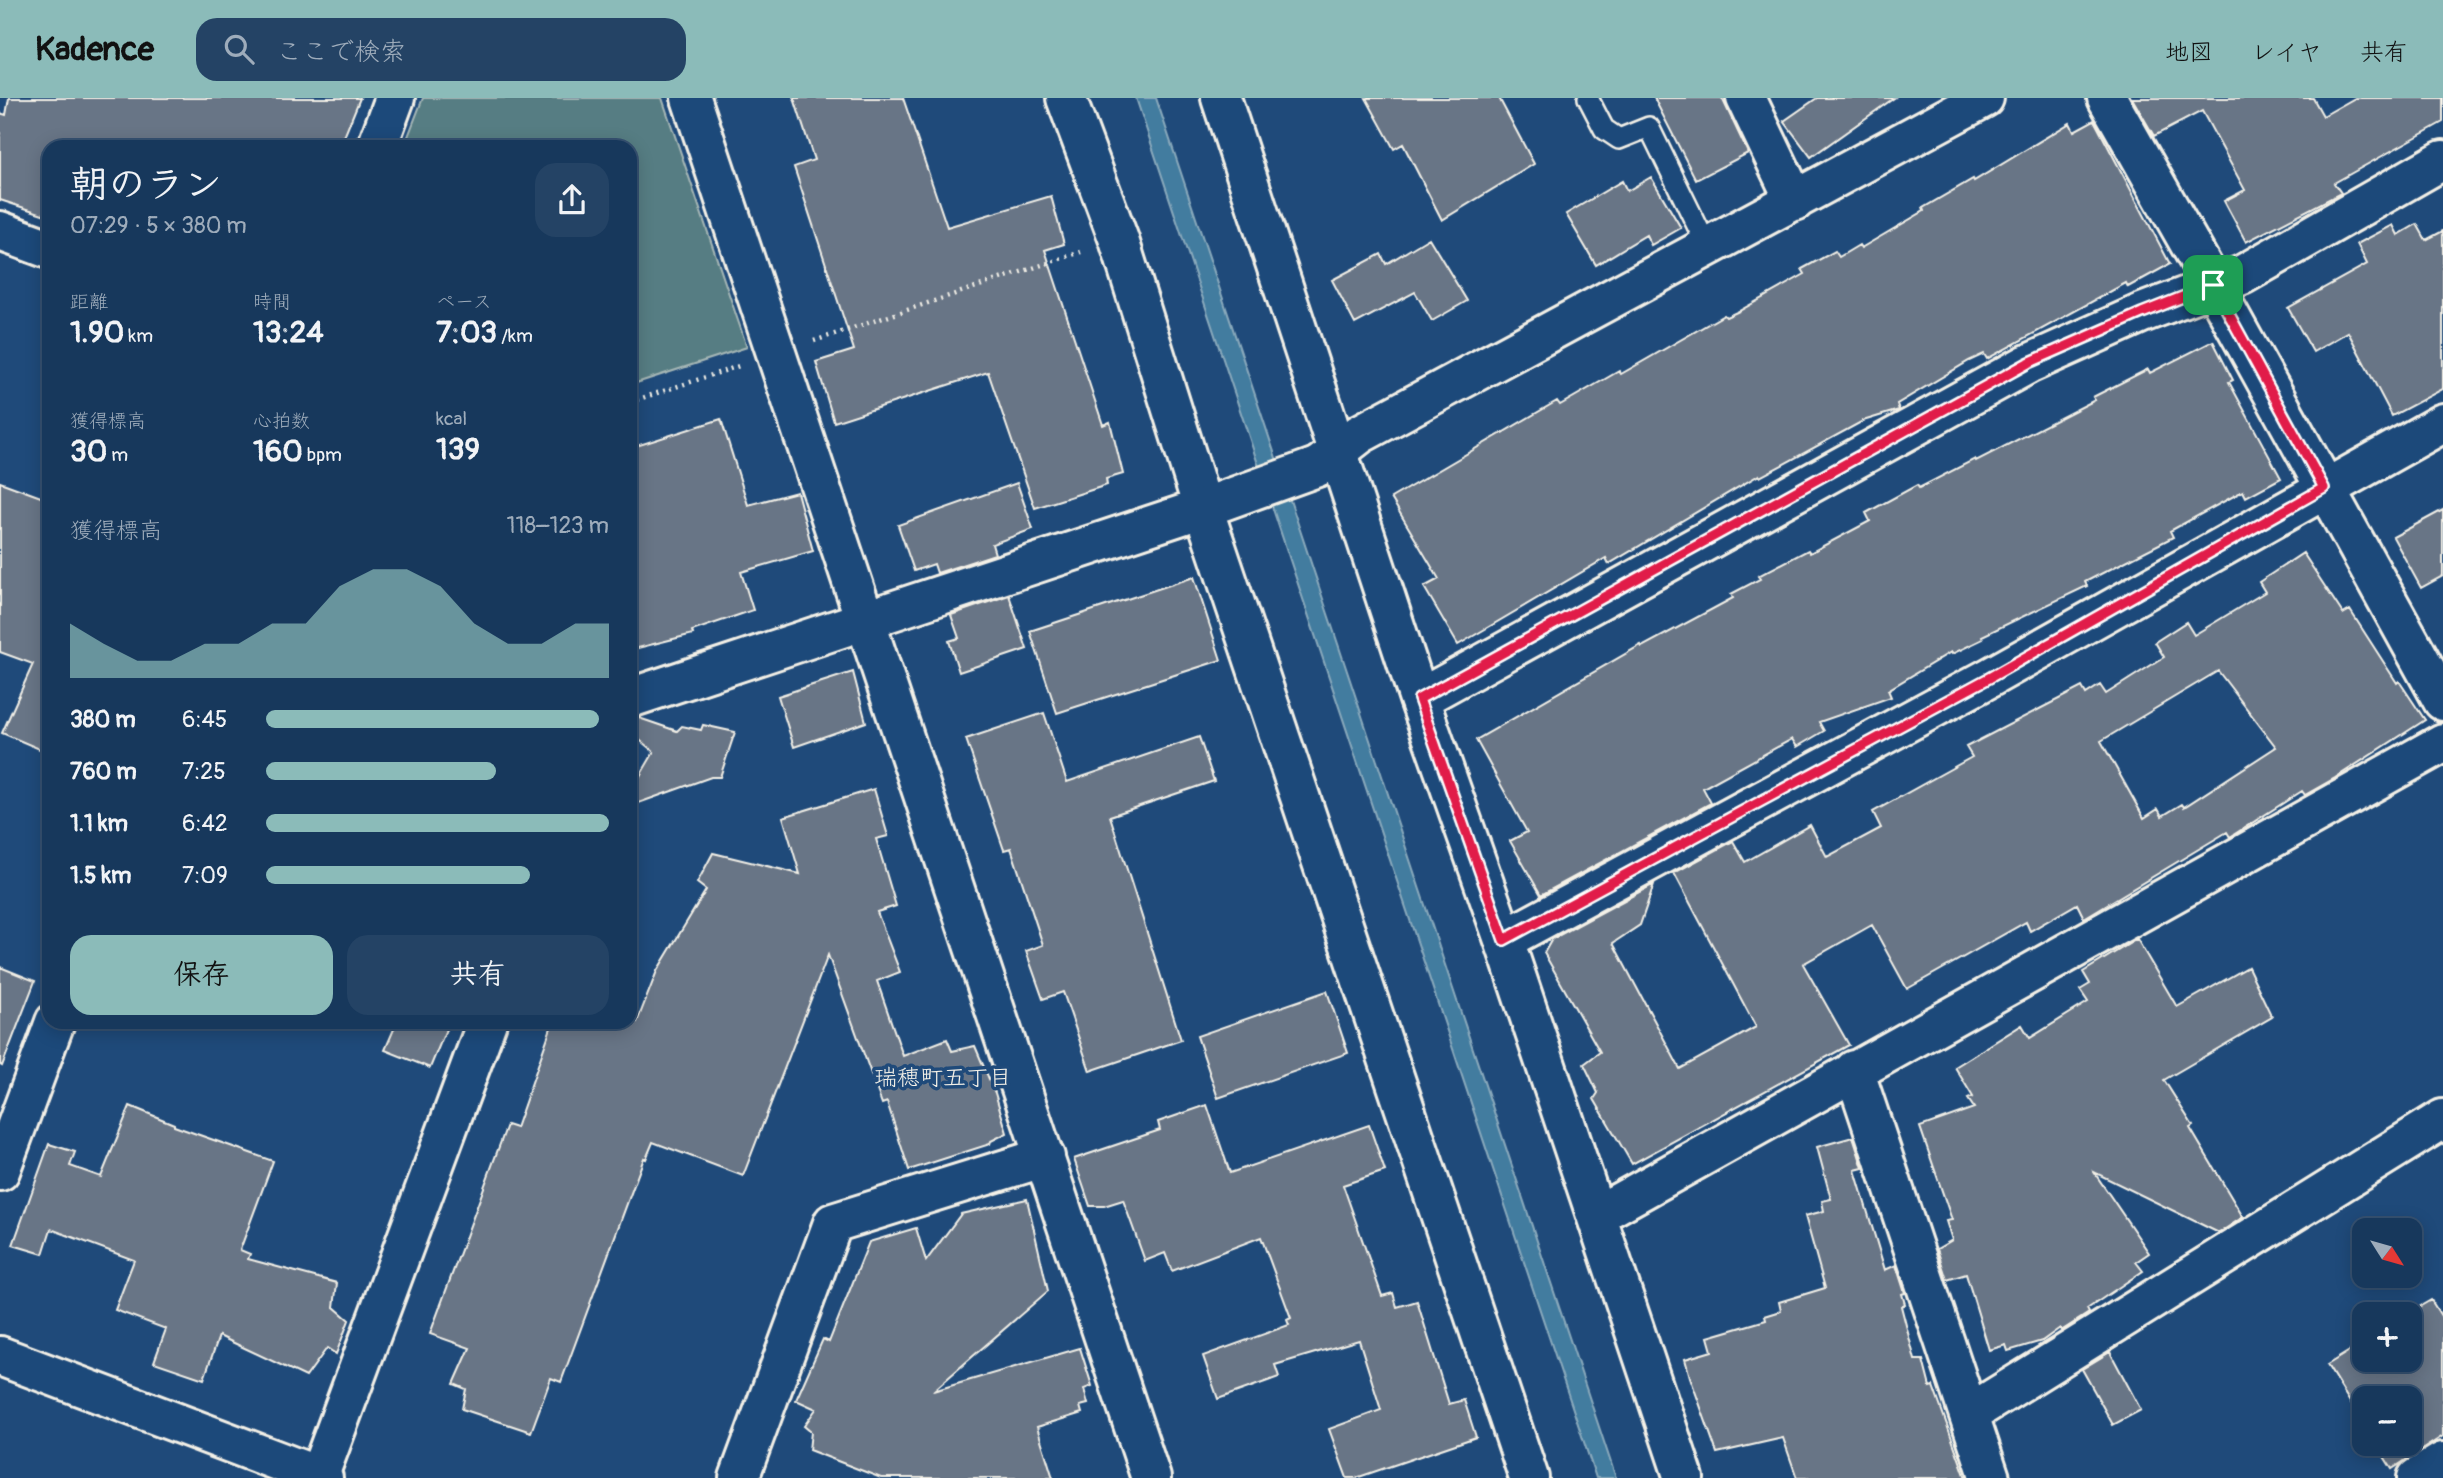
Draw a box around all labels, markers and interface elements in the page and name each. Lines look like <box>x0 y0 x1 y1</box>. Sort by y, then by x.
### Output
search box <box>196 18 686 81</box>
text: Kadence <box>35 29 154 70</box>
icon: search <box>220 30 258 68</box>
text: ここで検索 <box>276 36 406 68</box>
text: 地図 <box>2165 38 2213 67</box>
text: レイヤ <box>2251 38 2322 67</box>
text: 共有 <box>2360 38 2408 67</box>
text: 朝のラン <box>70 161 222 209</box>
button: share <box>535 163 609 237</box>
text: 07:29 · 5 × 380 m <box>70 211 247 240</box>
pin <box>2183 255 2243 315</box>
icon: arrive <box>2194 266 2232 304</box>
text: 距離 <box>70 290 108 314</box>
text: 時間 <box>253 290 291 314</box>
text: ペース <box>436 290 492 314</box>
text: 1.90 <box>70 314 124 351</box>
text: 13:24 <box>253 314 324 351</box>
text: 7:03 <box>436 314 497 351</box>
text: km <box>124 324 153 348</box>
text: /km <box>497 324 533 348</box>
text: kcal <box>436 407 467 431</box>
text: 獲得標高 <box>70 409 146 433</box>
text: 心拍数 <box>253 409 310 433</box>
text: 139 <box>436 431 480 468</box>
text: 30 <box>70 433 107 470</box>
text: 160 <box>253 433 303 470</box>
text: m <box>107 443 128 467</box>
text: bpm <box>303 443 342 467</box>
text: 118–123 m <box>506 511 609 540</box>
text: 獲得標高 <box>70 516 162 545</box>
text: 380 m <box>70 705 136 734</box>
text: 6:45 <box>182 705 227 734</box>
text: 760 m <box>70 757 137 786</box>
text: 7:25 <box>182 757 226 786</box>
text: 1.1 km <box>70 809 128 838</box>
text: 6:42 <box>182 809 228 838</box>
text: 1.5 km <box>70 861 132 890</box>
text: 7:09 <box>182 861 228 890</box>
button: 保存 <box>70 935 333 1015</box>
button: 共有 <box>347 935 609 1015</box>
district label: 瑞穂町五丁目 <box>874 1063 1012 1092</box>
north arrow <box>2352 1218 2422 1288</box>
map controls <box>2352 1218 2422 1456</box>
button: + <box>2352 1302 2422 1372</box>
button: − <box>2352 1386 2422 1456</box>

